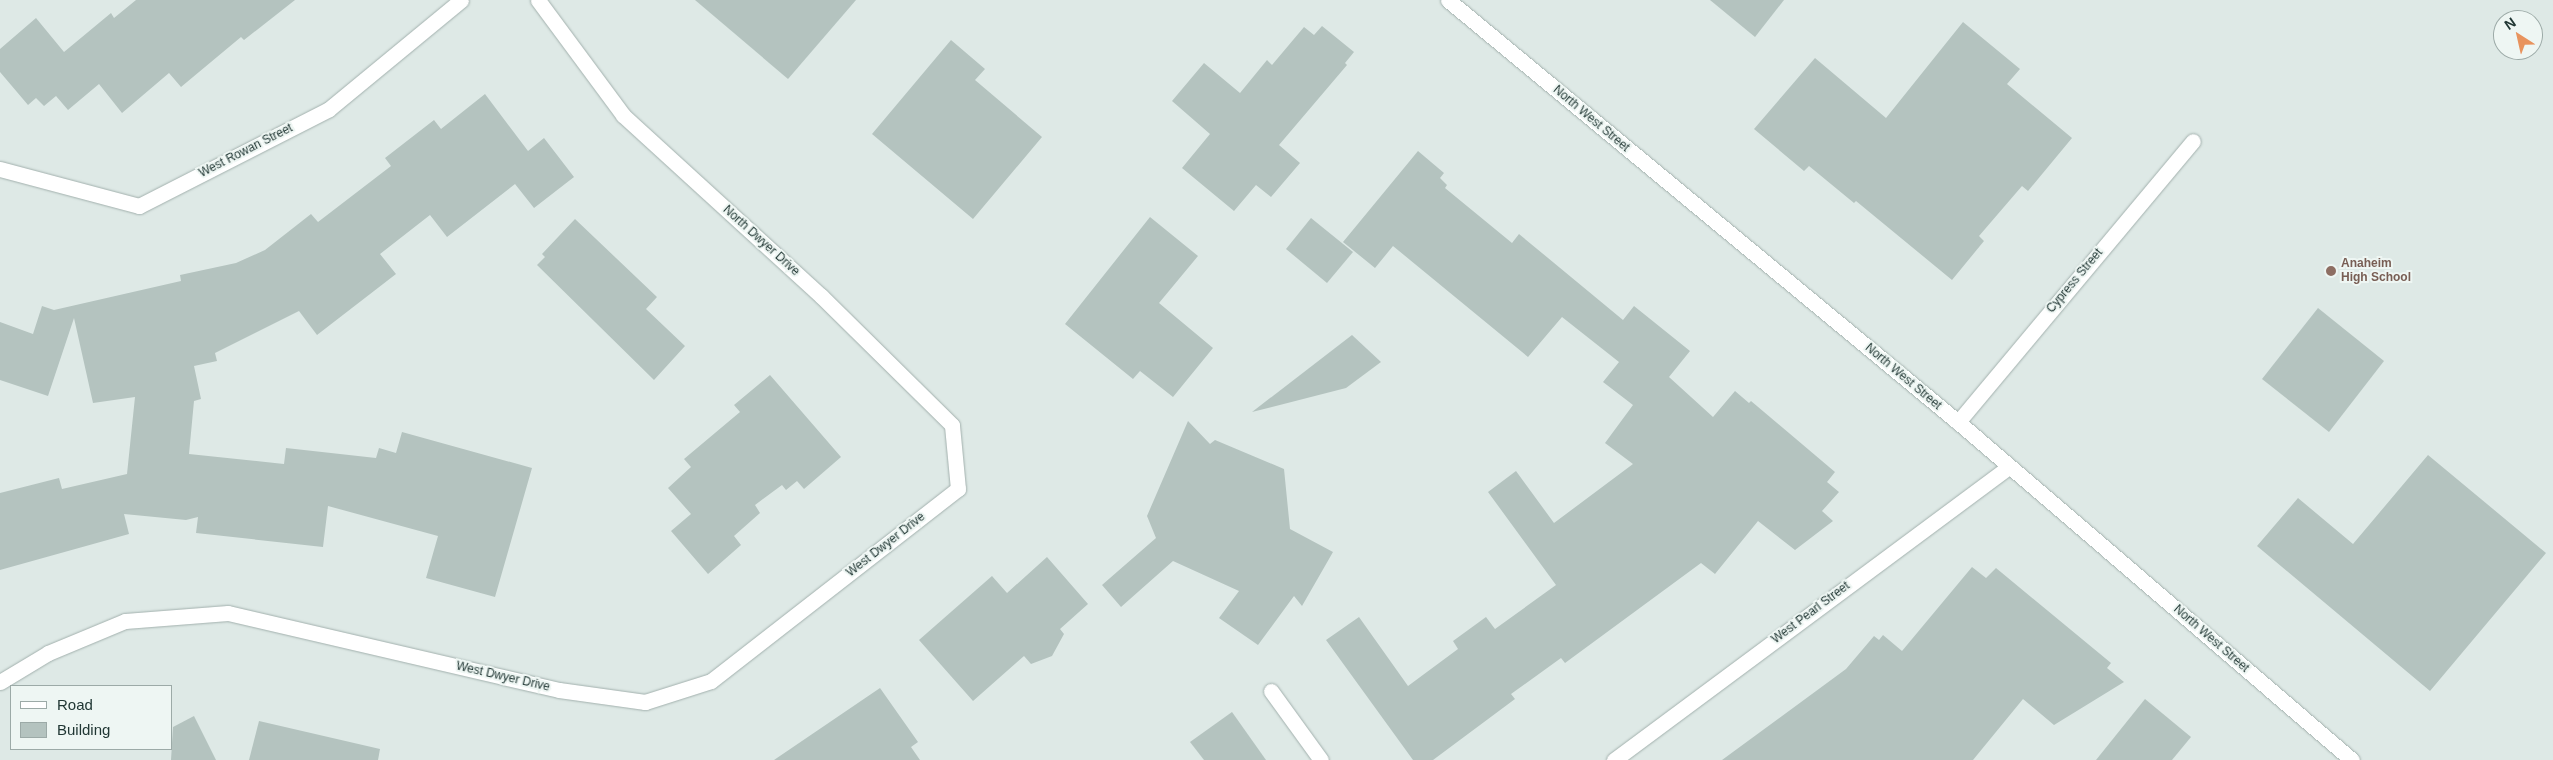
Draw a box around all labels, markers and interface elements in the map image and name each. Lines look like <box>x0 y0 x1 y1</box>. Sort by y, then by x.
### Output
north arrow <box>2493 10 2543 60</box>
text: N <box>2501 14 2519 33</box>
street label: North West Street <box>1550 83 1632 155</box>
street label: West Rowan Street <box>197 121 295 181</box>
street label: North Dwyer Drive <box>720 203 802 279</box>
street label: Cypress Street <box>2044 246 2106 316</box>
place label: Anaheim High School <box>2341 257 2411 285</box>
marker: Anaheim High School <box>2325 265 2337 277</box>
street label: North West Street <box>1862 341 1944 413</box>
street label: West Dwyer Drive <box>844 510 928 580</box>
street label: West Pearl Street <box>1769 579 1853 647</box>
street label: North West Street <box>2170 602 2252 676</box>
street label: West Dwyer Drive <box>455 659 551 695</box>
legend <box>10 685 172 750</box>
text: Road <box>57 696 93 713</box>
text: Building <box>57 721 110 738</box>

